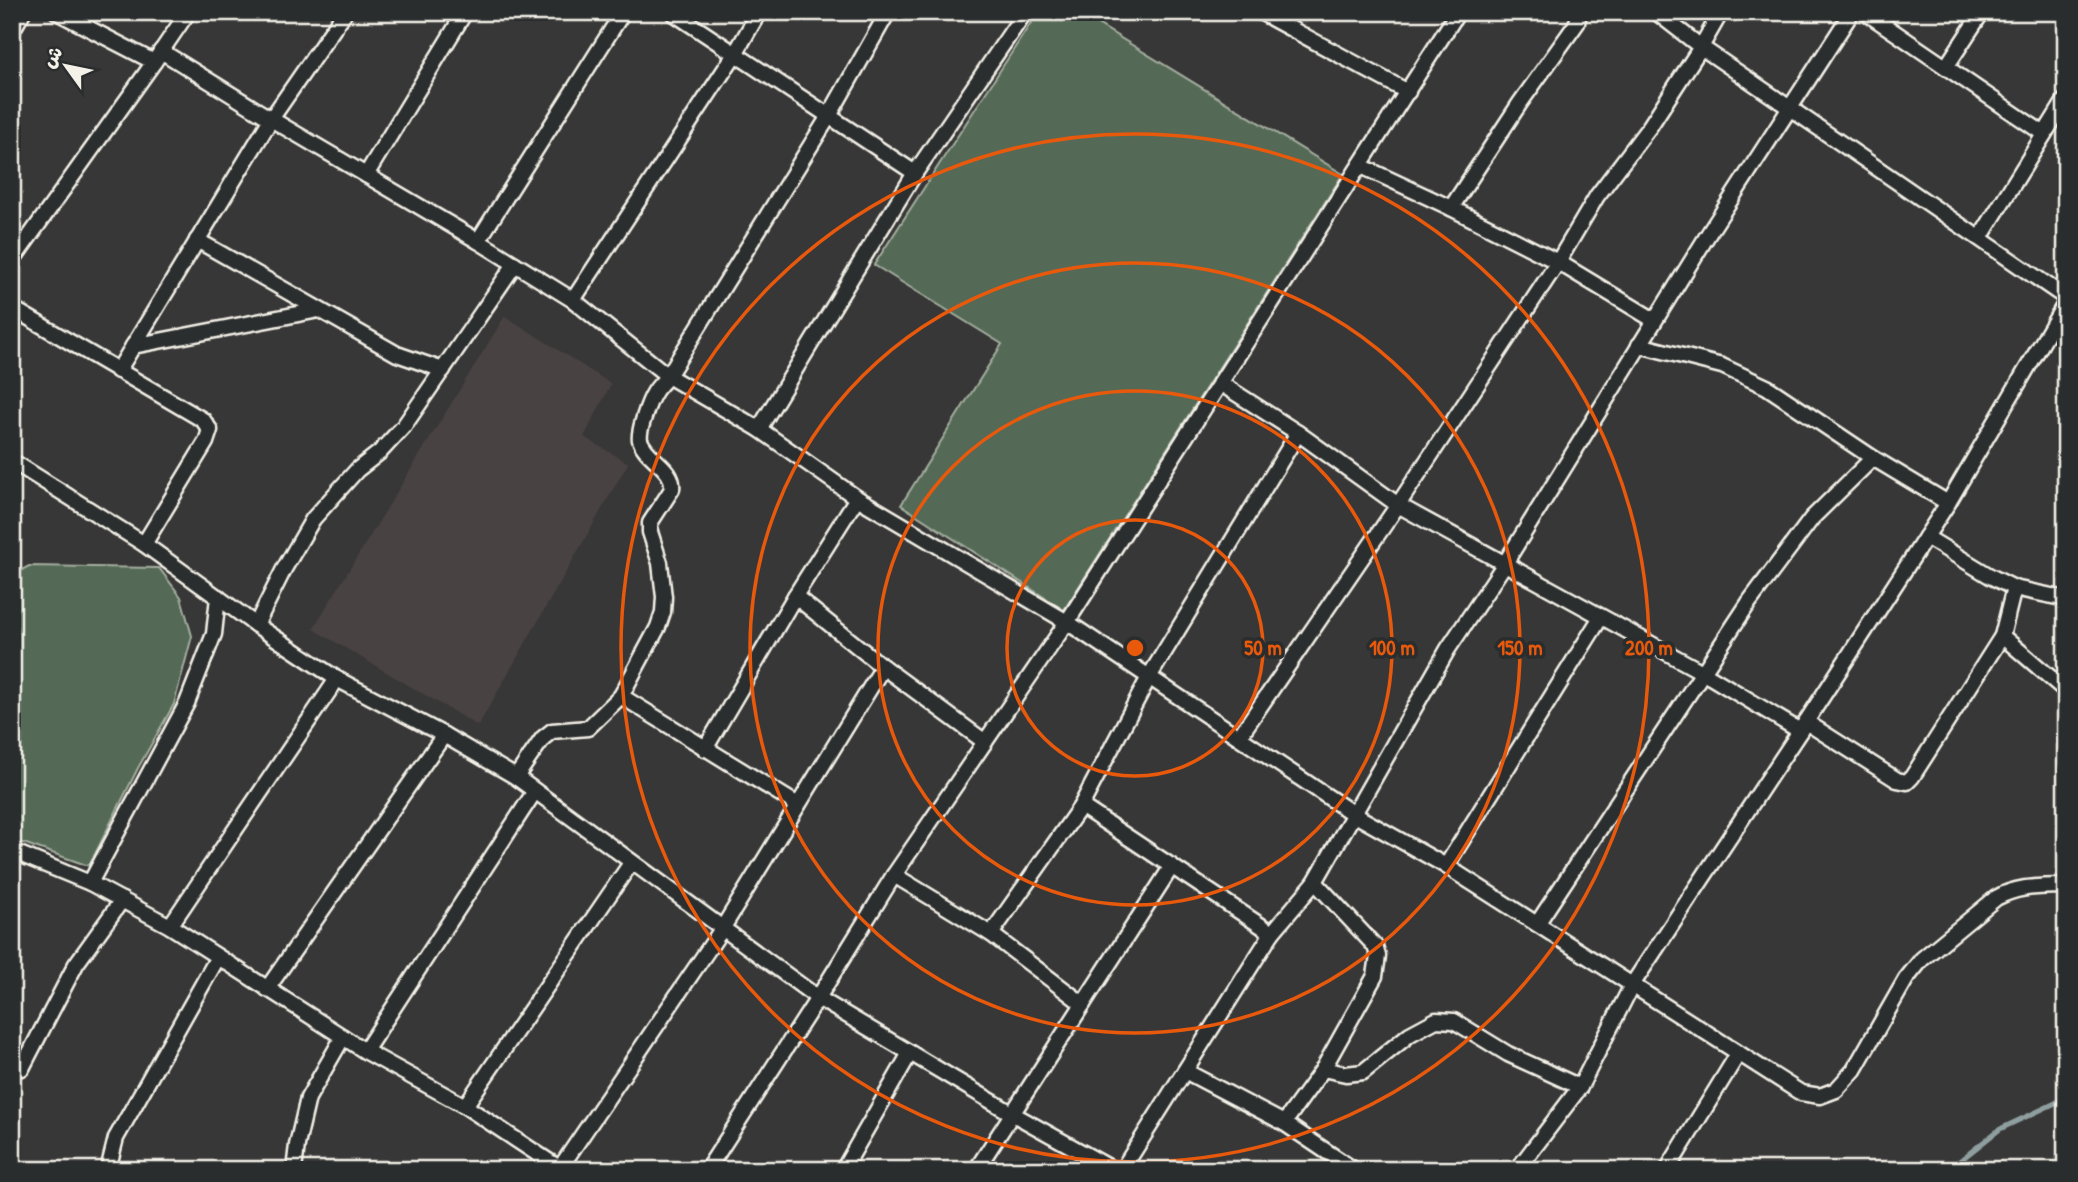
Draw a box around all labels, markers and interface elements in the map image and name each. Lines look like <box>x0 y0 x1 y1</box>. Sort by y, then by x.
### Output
north arrow <box>32 32 102 102</box>
text: ش <box>35 41 68 73</box>
text: 50 m <box>1244 633 1282 662</box>
text: 100 m <box>1369 633 1415 662</box>
text: 150 m <box>1497 633 1543 662</box>
text: 200 m <box>1625 633 1673 662</box>
centre of rings <box>1123 636 1147 660</box>

